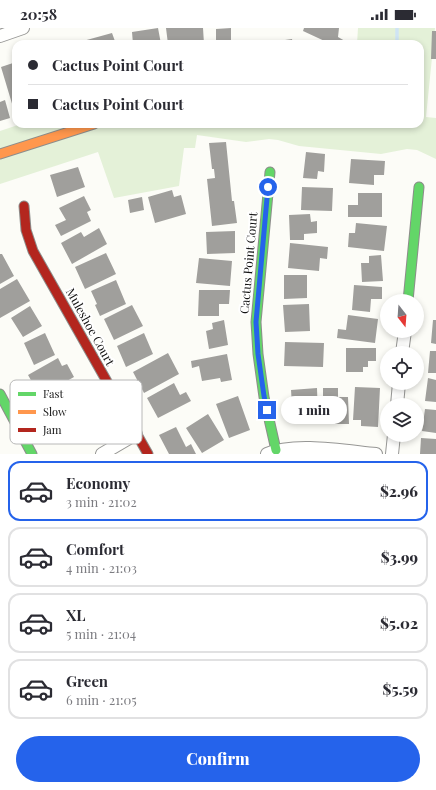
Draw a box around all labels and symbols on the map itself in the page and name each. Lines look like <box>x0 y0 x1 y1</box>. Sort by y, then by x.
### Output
route start <box>259 178 277 196</box>
street label: Cactus Point Court <box>236 211 260 315</box>
street label: Muleshoe Court <box>63 285 119 369</box>
north arrow <box>380 294 424 338</box>
legend <box>10 380 142 444</box>
text: Fast <box>43 386 63 401</box>
callout: 1 min <box>281 396 347 424</box>
route end <box>258 401 276 419</box>
text: Slow <box>43 404 67 419</box>
text: Jam <box>42 422 62 437</box>

